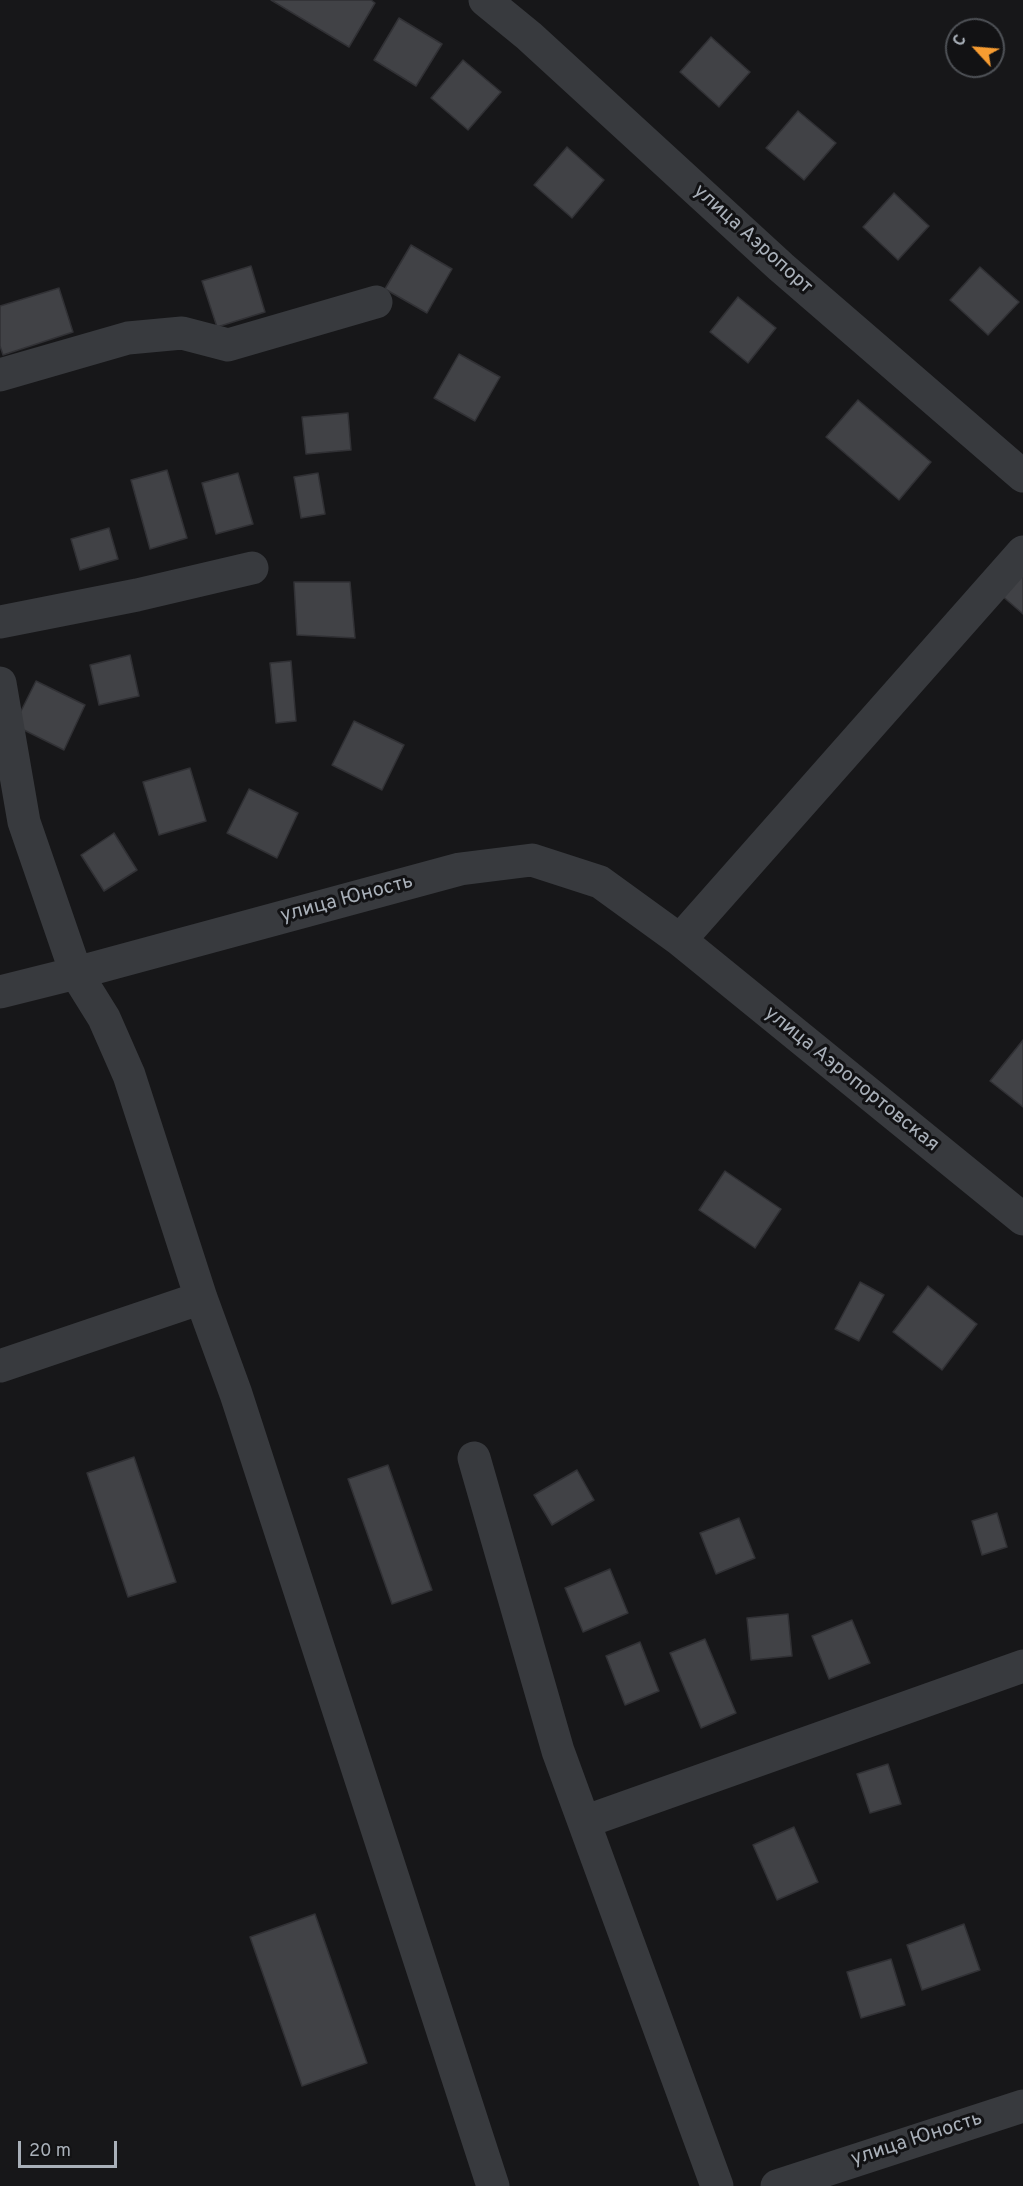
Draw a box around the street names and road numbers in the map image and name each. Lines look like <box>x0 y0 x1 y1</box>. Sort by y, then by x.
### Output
street label: улица Аэропорт <box>687 180 817 300</box>
street label: улица Юность <box>278 871 416 929</box>
street label: улица Аэропортовская <box>759 1002 943 1158</box>
street label: улица Юность <box>848 2108 986 2172</box>

